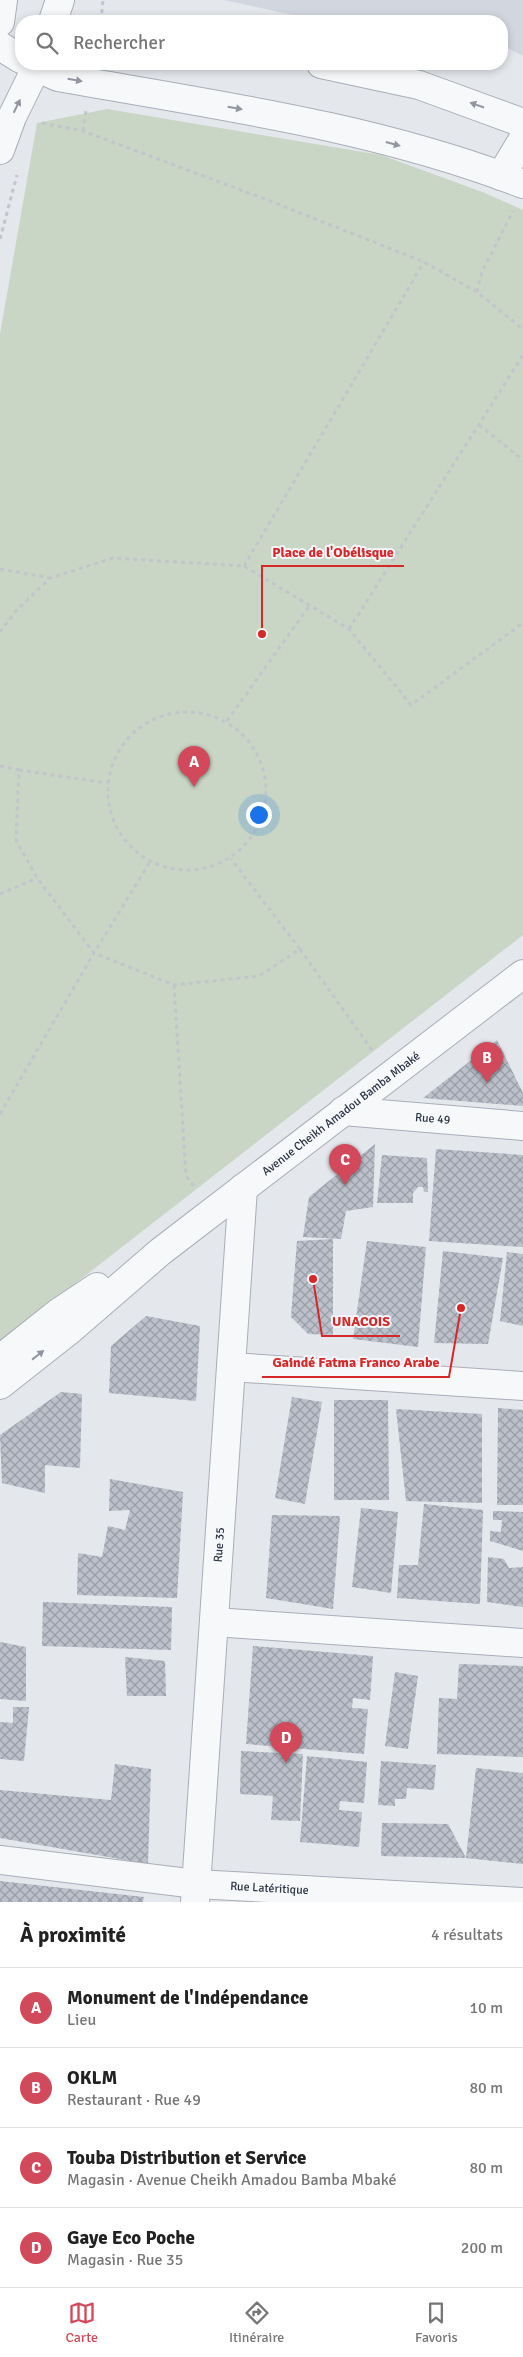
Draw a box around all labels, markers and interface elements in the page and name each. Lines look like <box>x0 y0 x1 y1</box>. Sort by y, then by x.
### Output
search box <box>15 15 508 70</box>
icon: search <box>33 29 61 57</box>
text: Rechercher <box>73 31 165 55</box>
one-way arrow <box>67 77 83 85</box>
one-way arrow <box>13 99 21 113</box>
one-way arrow <box>470 101 485 108</box>
one-way arrow <box>227 105 243 113</box>
one-way arrow <box>386 140 401 148</box>
callout: Place de l'Obélisque <box>262 537 404 566</box>
text: Place de l'Obélisque <box>272 544 394 561</box>
pin: A <box>178 746 210 787</box>
your location <box>246 802 272 828</box>
pin: B <box>471 1042 503 1083</box>
street label: Avenue Cheikh Amadou Bamba Mbaké <box>259 1049 423 1177</box>
street label: Rue 49 <box>415 1110 451 1127</box>
pin: C <box>329 1144 361 1185</box>
callout: UNACOIS <box>322 1307 400 1336</box>
text: UNACOIS <box>332 1313 390 1330</box>
callout: Gaindé Fatma Franco Arabe <box>262 1348 449 1377</box>
one-way arrow <box>31 1350 44 1361</box>
text: Gaindé Fatma Franco Arabe <box>273 1354 440 1371</box>
street label: Rue 35 <box>210 1527 228 1563</box>
pin: D <box>270 1722 302 1763</box>
street label: Rue Latéritique <box>230 1878 309 1898</box>
text: À proximité <box>20 1922 126 1948</box>
text: 4 résultats <box>431 1925 503 1945</box>
text: Monument de l'Indépendance <box>67 1986 308 2010</box>
text: A <box>31 1998 41 2018</box>
text: 10 m <box>469 1998 503 2018</box>
text: Lieu <box>67 2010 96 2030</box>
text: OKLM <box>67 2066 117 2090</box>
text: B <box>31 2078 41 2098</box>
text: 80 m <box>469 2078 503 2098</box>
text: Restaurant · Rue 49 <box>67 2090 201 2110</box>
text: Touba Distribution et Service <box>67 2146 307 2170</box>
text: C <box>31 2158 41 2178</box>
text: 80 m <box>469 2158 503 2178</box>
text: Magasin · Avenue Cheikh Amadou Bamba Mbaké <box>67 2170 397 2190</box>
text: Gaye Eco Poche <box>67 2226 195 2250</box>
text: D <box>31 2238 41 2258</box>
text: 200 m <box>461 2238 503 2258</box>
text: Magasin · Rue 35 <box>67 2250 183 2270</box>
tab: Carte <box>65 2299 98 2346</box>
tab: Itinéraire <box>229 2299 284 2346</box>
tab: Favoris <box>415 2299 458 2346</box>

